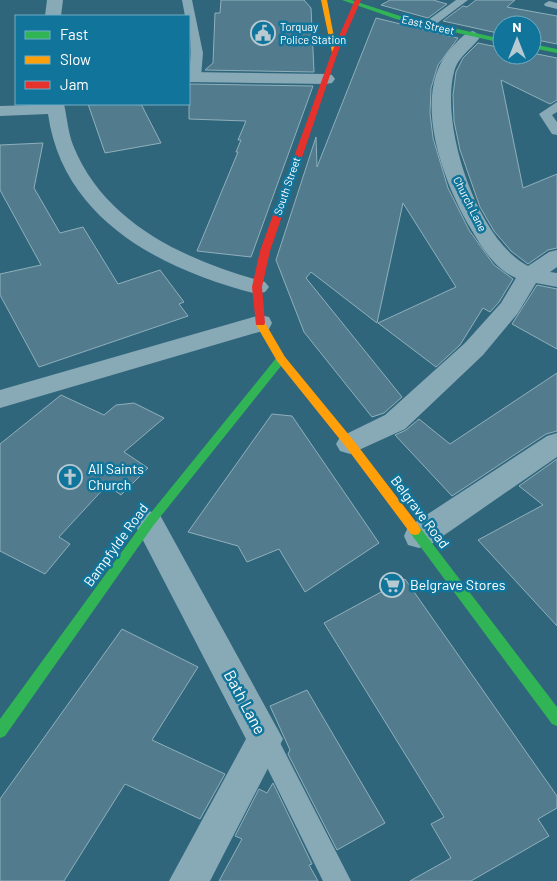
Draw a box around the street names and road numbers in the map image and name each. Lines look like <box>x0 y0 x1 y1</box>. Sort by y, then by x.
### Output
street label: East Street <box>400 12 456 37</box>
street label: South Street <box>271 155 303 217</box>
street label: Church Lane <box>451 174 490 234</box>
street label: Belgrave Road <box>388 472 453 551</box>
street label: Bampfylde Road <box>80 500 151 590</box>
street label: Bath Lane <box>221 666 270 737</box>

